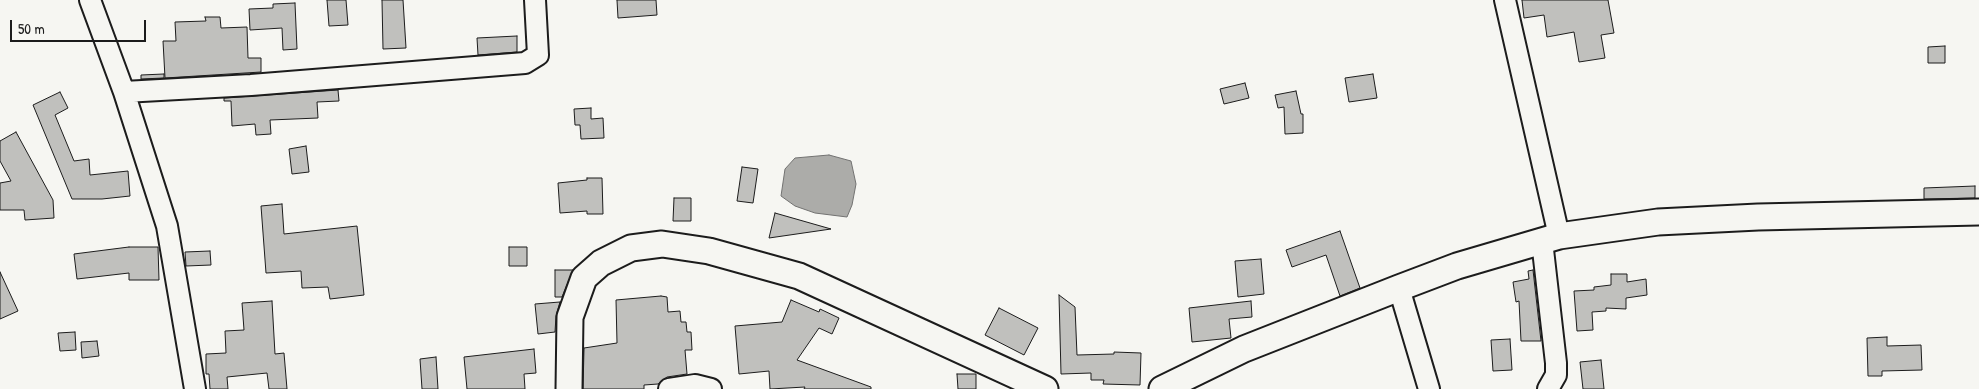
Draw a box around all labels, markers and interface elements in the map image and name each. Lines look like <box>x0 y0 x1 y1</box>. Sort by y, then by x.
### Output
scale bar <box>12 10 149 42</box>
text: 50 m <box>18 18 45 39</box>

